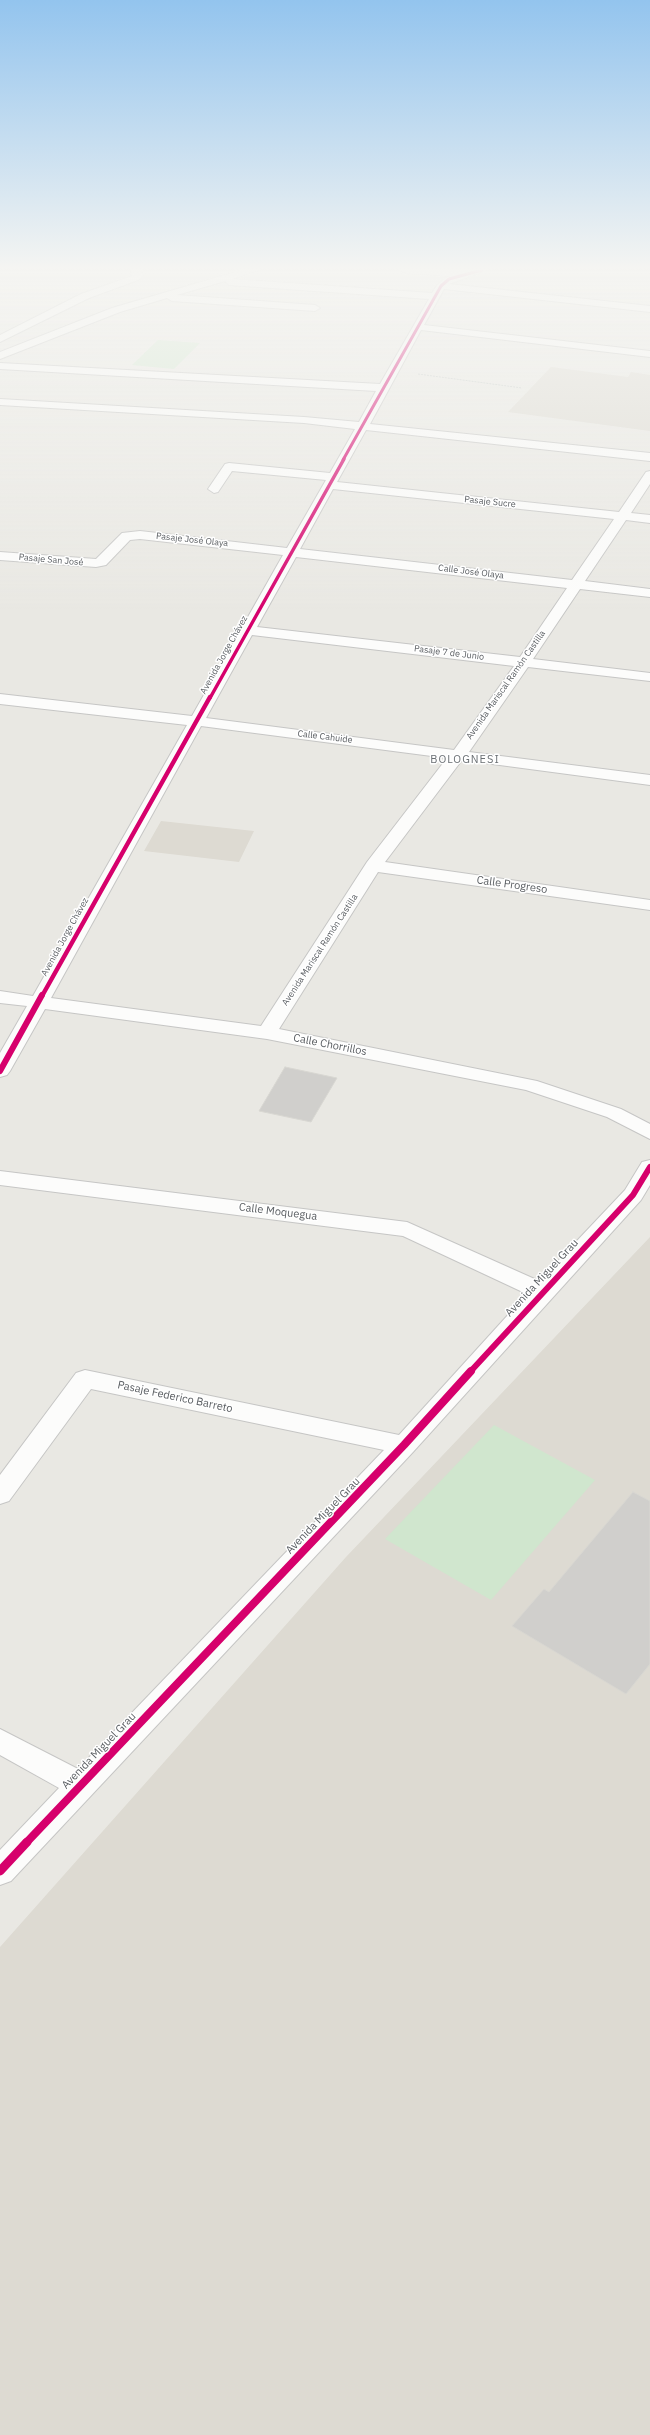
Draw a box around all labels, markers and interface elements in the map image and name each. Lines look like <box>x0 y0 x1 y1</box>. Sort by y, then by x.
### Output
street label: Pasaje Sucre <box>464 494 516 510</box>
street label: Pasaje José Olaya <box>155 531 229 549</box>
street label: Pasaje San José <box>18 552 84 568</box>
street label: Calle José Olaya <box>438 563 504 581</box>
street label: Avenida Jorge Chávez <box>198 614 250 696</box>
street label: Avenida Mariscal Ramón Castilla <box>464 628 548 742</box>
street label: Pasaje 7 de Junio <box>413 643 485 663</box>
street label: Calle Cahuide <box>297 728 353 746</box>
district label: BOLOGNESI <box>430 753 500 767</box>
street label: Calle Progreso <box>476 874 548 896</box>
street label: Avenida Mariscal Ramón Castilla <box>280 892 360 1008</box>
street label: Avenida Jorge Chávez <box>39 896 91 978</box>
street label: Calle Chorrillos <box>292 1031 368 1059</box>
street label: Calle Moquegua <box>238 1201 318 1223</box>
street label: Avenida Miguel Grau <box>503 1237 581 1319</box>
street label: Pasaje Federico Barreto <box>116 1378 234 1416</box>
street label: Avenida Miguel Grau <box>283 1475 363 1557</box>
street label: Avenida Miguel Grau <box>59 1710 139 1792</box>

